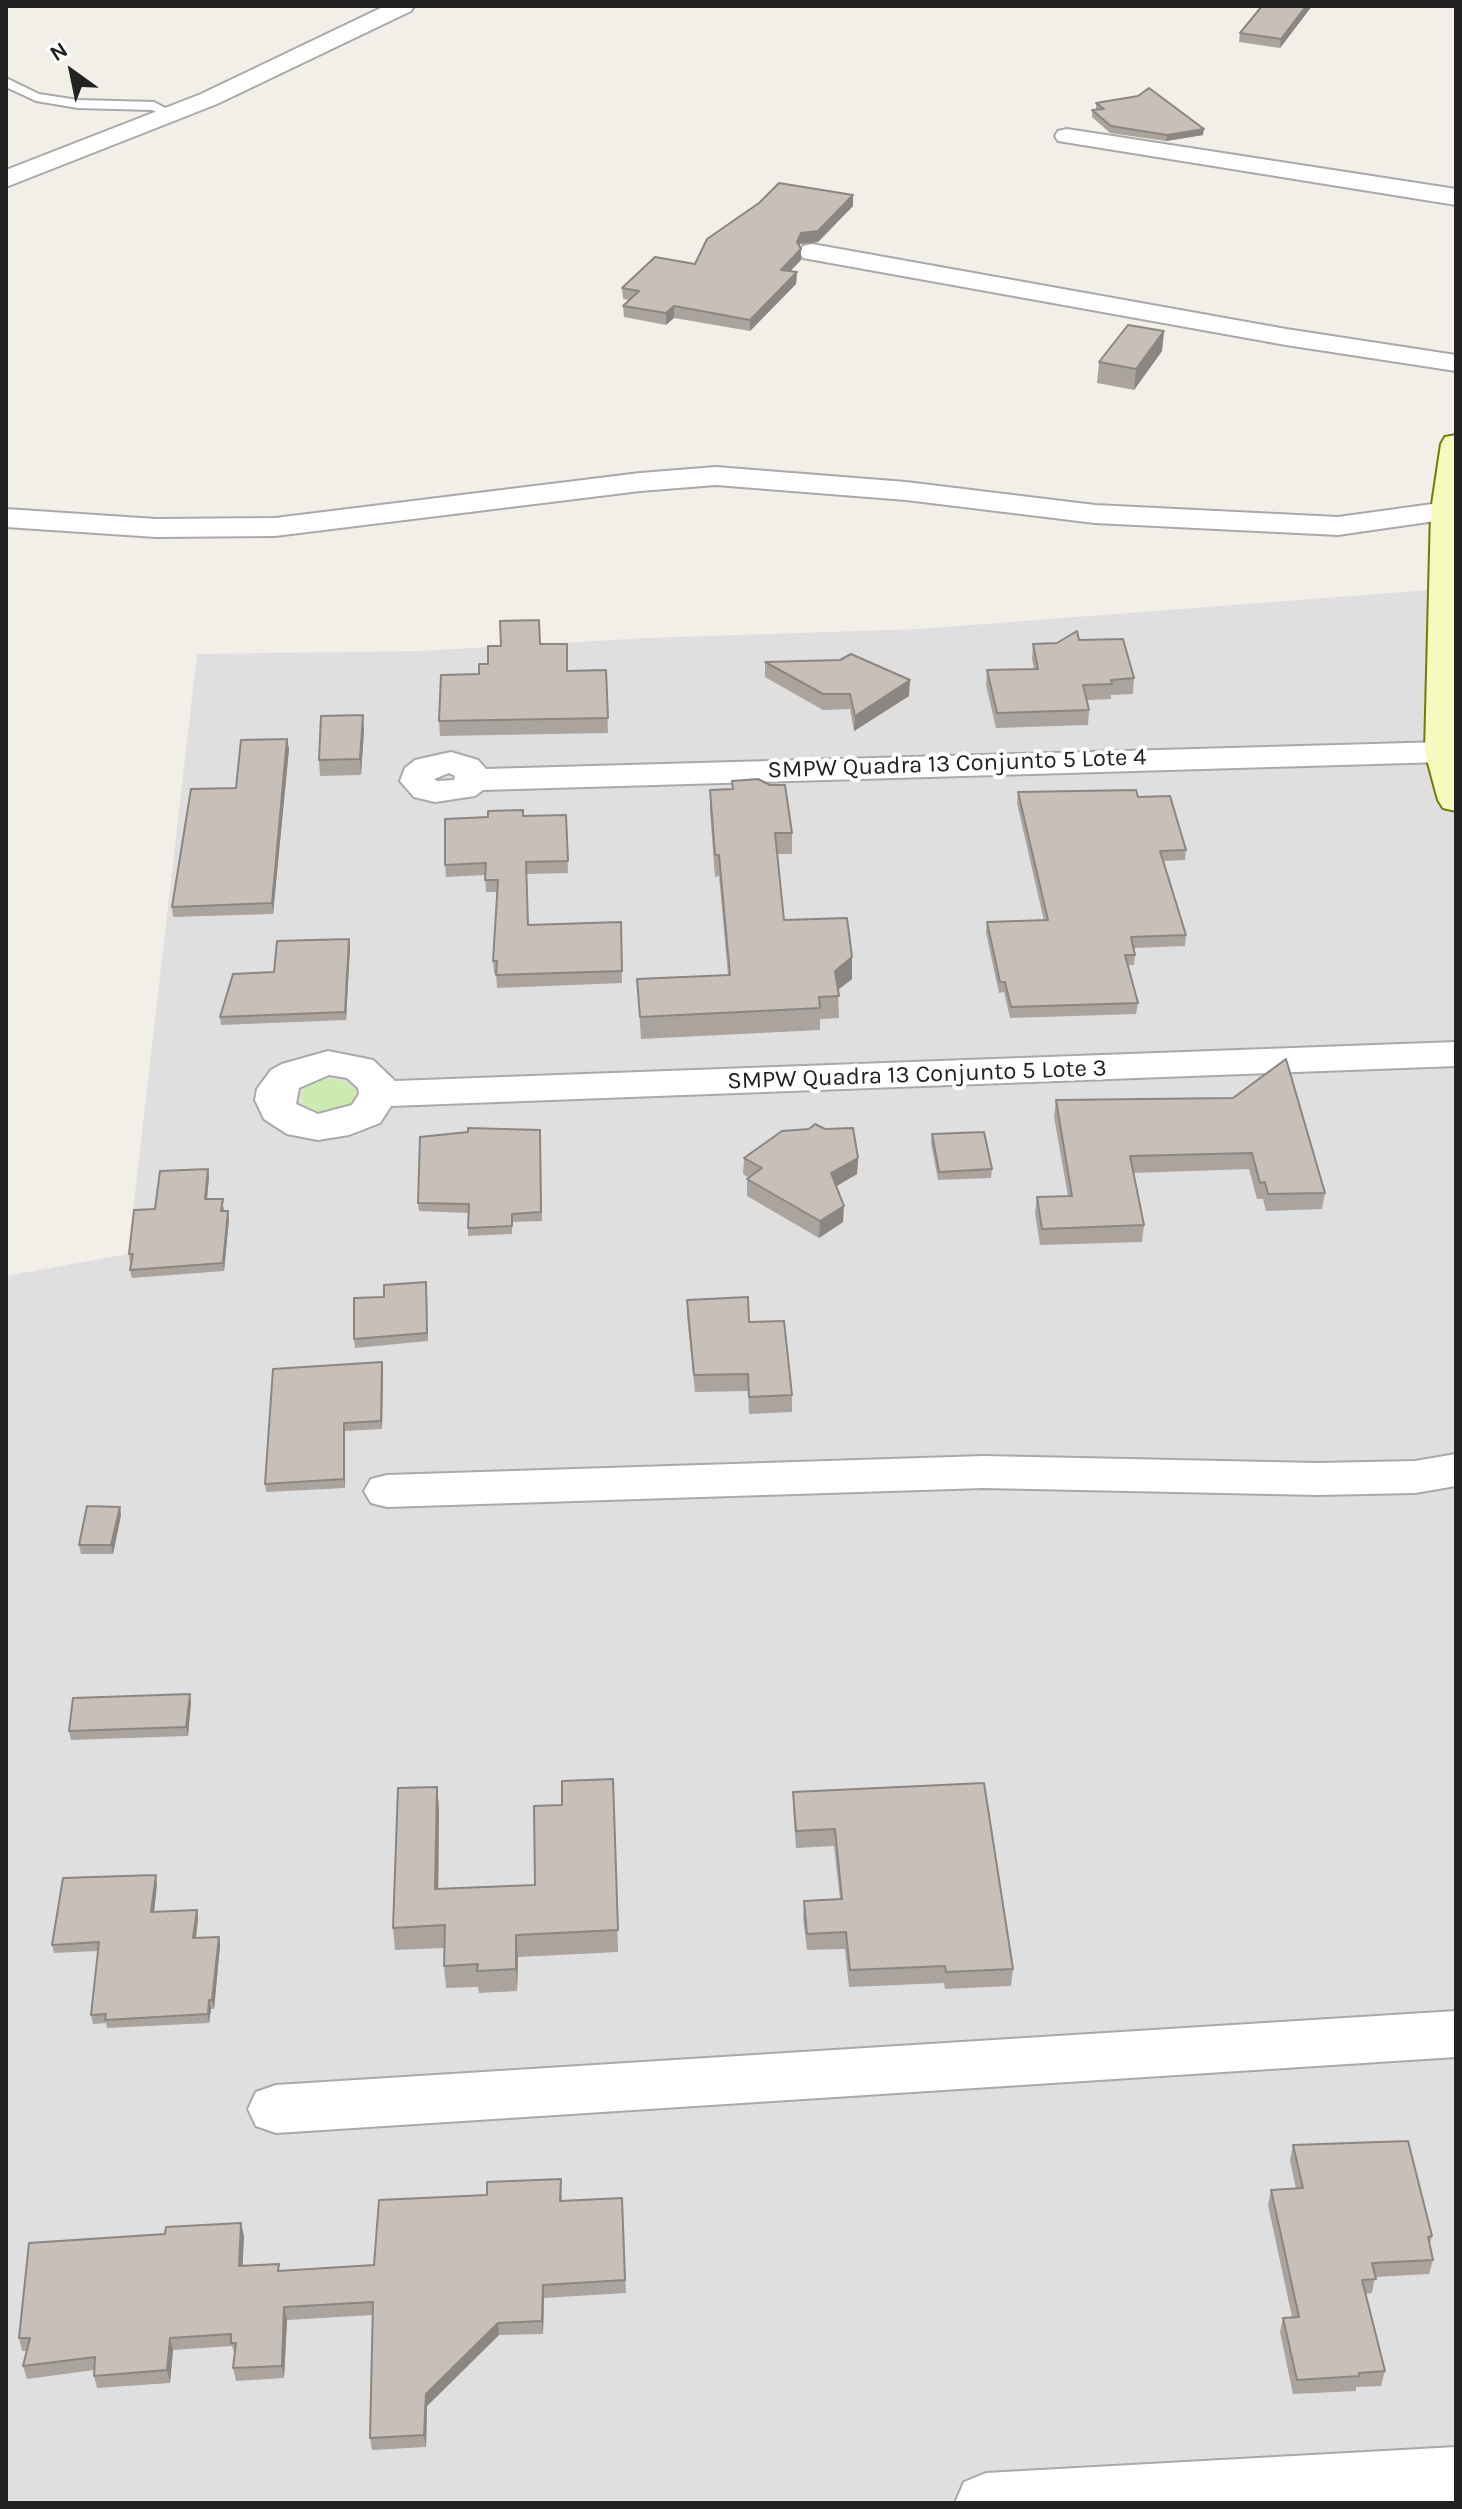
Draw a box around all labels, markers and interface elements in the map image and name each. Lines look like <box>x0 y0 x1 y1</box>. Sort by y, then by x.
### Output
north arrow <box>32 32 112 112</box>
text: N <box>45 37 73 67</box>
street label: SMPW Quadra 13 Conjunto 5 Lote 4 <box>767 743 1147 785</box>
street label: SMPW Quadra 13 Conjunto 5 Lote 3 <box>727 1054 1107 1096</box>

